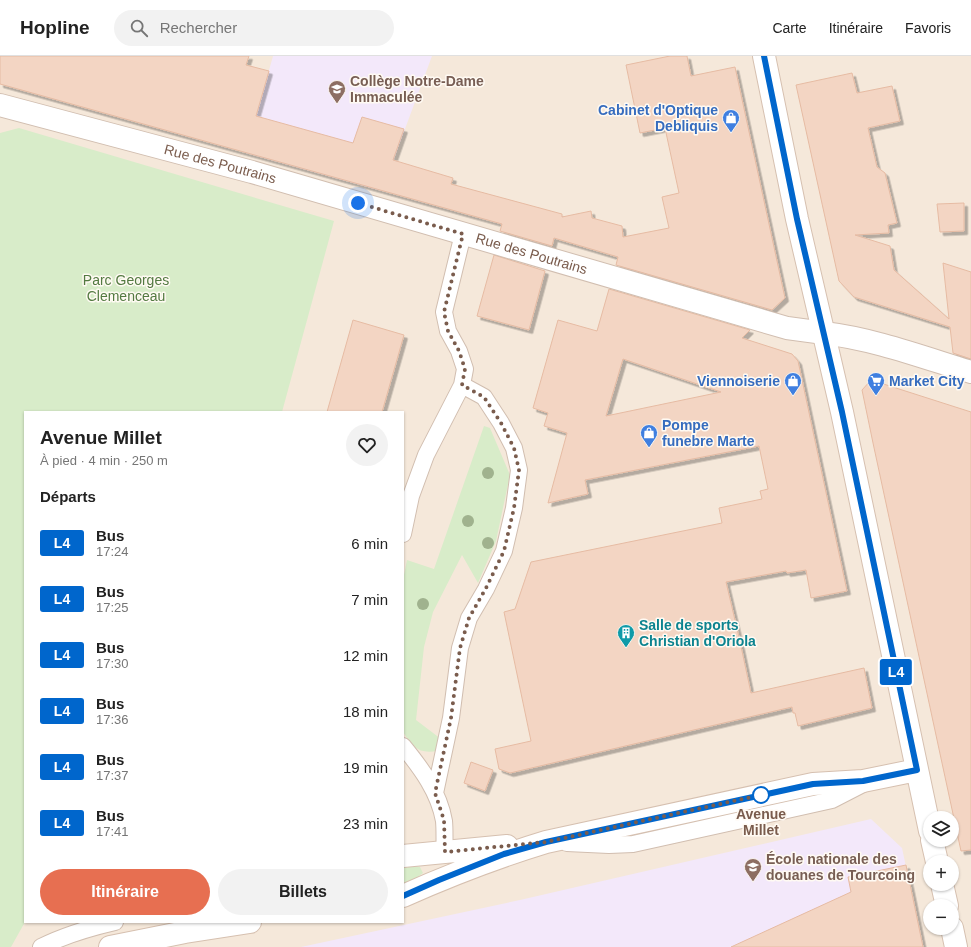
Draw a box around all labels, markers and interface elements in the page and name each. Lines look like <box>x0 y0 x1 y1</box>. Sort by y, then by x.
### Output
search box <box>114 10 394 46</box>
text: Hopline <box>20 17 90 38</box>
icon: search <box>128 17 150 39</box>
text: Rechercher <box>160 19 237 36</box>
text: Carte <box>772 20 807 36</box>
text: Itinéraire <box>829 20 883 36</box>
text: Favoris <box>905 20 951 36</box>
place label: Collège Notre-Dame Immaculée <box>350 73 484 105</box>
school or university icon: Collège Notre-Dame Immaculée <box>327 79 347 104</box>
place label: Cabinet d'Optique Debliquis <box>598 102 718 134</box>
shop icon: Cabinet d'Optique Debliquis <box>721 108 741 133</box>
street label: Rue des Poutrains <box>163 141 278 187</box>
your location <box>348 193 368 213</box>
street label: Rue des Poutrains <box>474 230 589 277</box>
park label: Parc Georges Clemenceau <box>83 272 169 304</box>
shop icon: Viennoiserie <box>783 371 803 396</box>
supermarket icon: Market City <box>866 371 886 396</box>
place label: Viennoiserie <box>697 373 780 389</box>
place label: Market City <box>889 373 965 389</box>
place label: Pompe funebre Marte <box>662 417 755 449</box>
shop icon: Pompe funebre Marte <box>639 423 659 448</box>
button: heart <box>346 424 388 466</box>
text: Avenue Millet <box>40 427 162 448</box>
text: À pied · 4 min · 250 m <box>40 453 168 468</box>
text: Départs <box>40 488 96 505</box>
text: Bus <box>96 527 124 544</box>
text: L4 <box>54 535 70 551</box>
text: 6 min <box>351 535 388 552</box>
text: 17:24 <box>96 544 129 559</box>
text: Bus <box>96 583 124 600</box>
text: L4 <box>54 591 70 607</box>
text: 7 min <box>351 591 388 608</box>
text: 17:25 <box>96 600 129 615</box>
place label: Salle de sports Christian d'Oriola <box>639 617 756 649</box>
building icon: Salle de sports Christian d'Oriola <box>616 623 636 648</box>
text: Bus <box>96 639 124 656</box>
text: L4 <box>54 647 70 663</box>
text: 12 min <box>343 647 388 664</box>
text: 17:30 <box>96 656 129 671</box>
line badge: L4 <box>878 659 914 685</box>
text: L4 <box>888 664 904 680</box>
text: Bus <box>96 695 124 712</box>
text: L4 <box>54 703 70 719</box>
text: 18 min <box>343 703 388 720</box>
text: 17:36 <box>96 712 129 727</box>
text: Bus <box>96 751 124 768</box>
text: L4 <box>54 759 70 775</box>
text: 19 min <box>343 759 388 776</box>
text: 17:37 <box>96 768 129 783</box>
marker: Avenue Millet <box>752 786 770 804</box>
place label: Avenue Millet <box>736 806 786 838</box>
text: Bus <box>96 807 124 824</box>
map controls <box>923 811 959 935</box>
button: layers <box>923 811 959 847</box>
text: L4 <box>54 815 70 831</box>
text: 23 min <box>343 815 388 832</box>
text: 17:41 <box>96 824 129 839</box>
place label: École nationale des douanes de Tourcoing <box>766 851 915 883</box>
button: + <box>923 855 959 891</box>
school or university icon: École nationale des douanes de Tourcoing <box>743 857 763 882</box>
button: Itinéraire <box>40 869 210 915</box>
button: Billets <box>218 869 388 915</box>
button: − <box>923 899 959 935</box>

